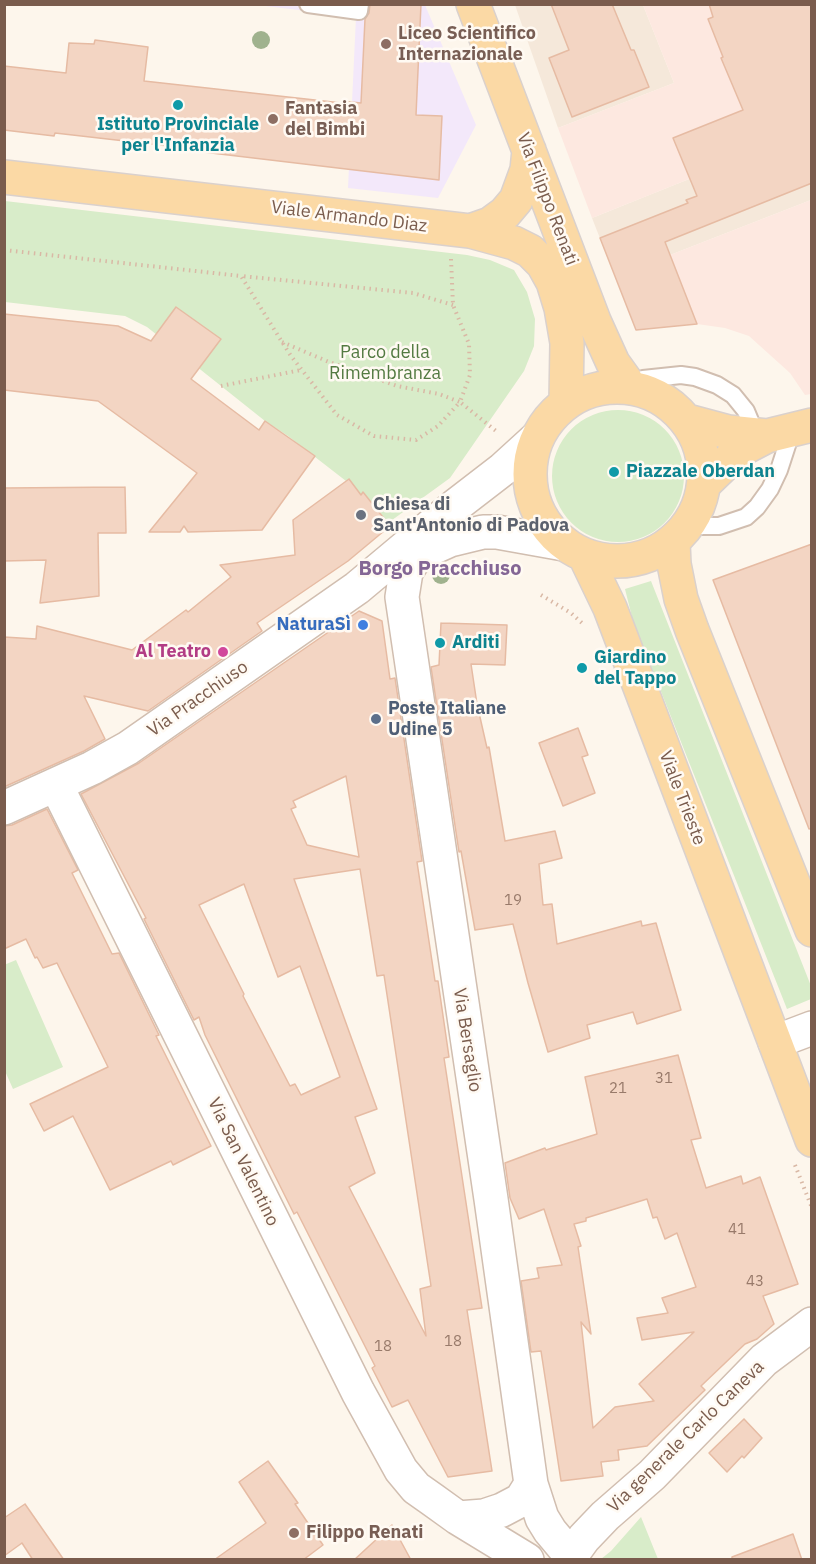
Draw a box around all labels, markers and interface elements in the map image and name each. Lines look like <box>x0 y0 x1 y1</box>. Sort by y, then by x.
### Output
place label: Liceo Scientifico Internazionale <box>398 23 536 66</box>
marker: Liceo Scientifico Internazionale <box>379 37 393 51</box>
marker: Istituto Provinciale per l'Infanzia <box>171 98 185 112</box>
place label: Fantasia del Bimbi <box>285 98 365 140</box>
marker: Fantasia del Bimbi <box>266 112 280 126</box>
place label: Istituto Provinciale per l'Infanzia <box>97 114 259 156</box>
street label: Via Filippo Renati <box>512 130 582 268</box>
street label: Viale Armando Diaz <box>270 197 428 237</box>
park label: Parco della Rimembranza <box>329 342 441 385</box>
place label: Piazzale Oberdan <box>626 461 775 483</box>
marker: Piazzale Oberdan <box>607 465 621 479</box>
place label: Chiesa di Sant'Antonio di Padova <box>373 494 569 536</box>
marker: Chiesa di Sant'Antonio di Padova <box>354 508 368 522</box>
district label: Borgo Pracchiuso <box>359 557 521 581</box>
place label: NaturaSì <box>277 614 351 636</box>
marker: NaturaSì <box>356 618 370 632</box>
place label: Arditi <box>452 632 500 654</box>
marker: Arditi <box>433 636 447 650</box>
place label: Al Teatro <box>135 641 211 663</box>
marker: Al Teatro <box>216 645 230 659</box>
place label: Giardino del Tappo <box>594 647 676 690</box>
street label: Via Pracchiuso <box>143 656 253 742</box>
marker: Giardino del Tappo <box>575 661 589 675</box>
place label: Poste Italiane Udine 5 <box>388 698 506 740</box>
marker: Poste Italiane Udine 5 <box>369 712 383 726</box>
street label: Viale Trieste <box>654 748 710 848</box>
house number: 19 <box>504 892 522 910</box>
street label: Via Bersaglio <box>448 986 486 1094</box>
house number: 31 <box>655 1070 673 1088</box>
house number: 21 <box>609 1080 627 1098</box>
street label: Via San Valentino <box>203 1094 283 1230</box>
house number: 41 <box>728 1221 746 1239</box>
house number: 43 <box>746 1273 764 1291</box>
house number: 18 <box>444 1333 462 1351</box>
house number: 18 <box>374 1338 392 1356</box>
street label: Via generale Carlo Caneva <box>603 1356 769 1518</box>
place label: Filippo Renati <box>306 1522 423 1544</box>
marker: Filippo Renati <box>287 1526 301 1540</box>

